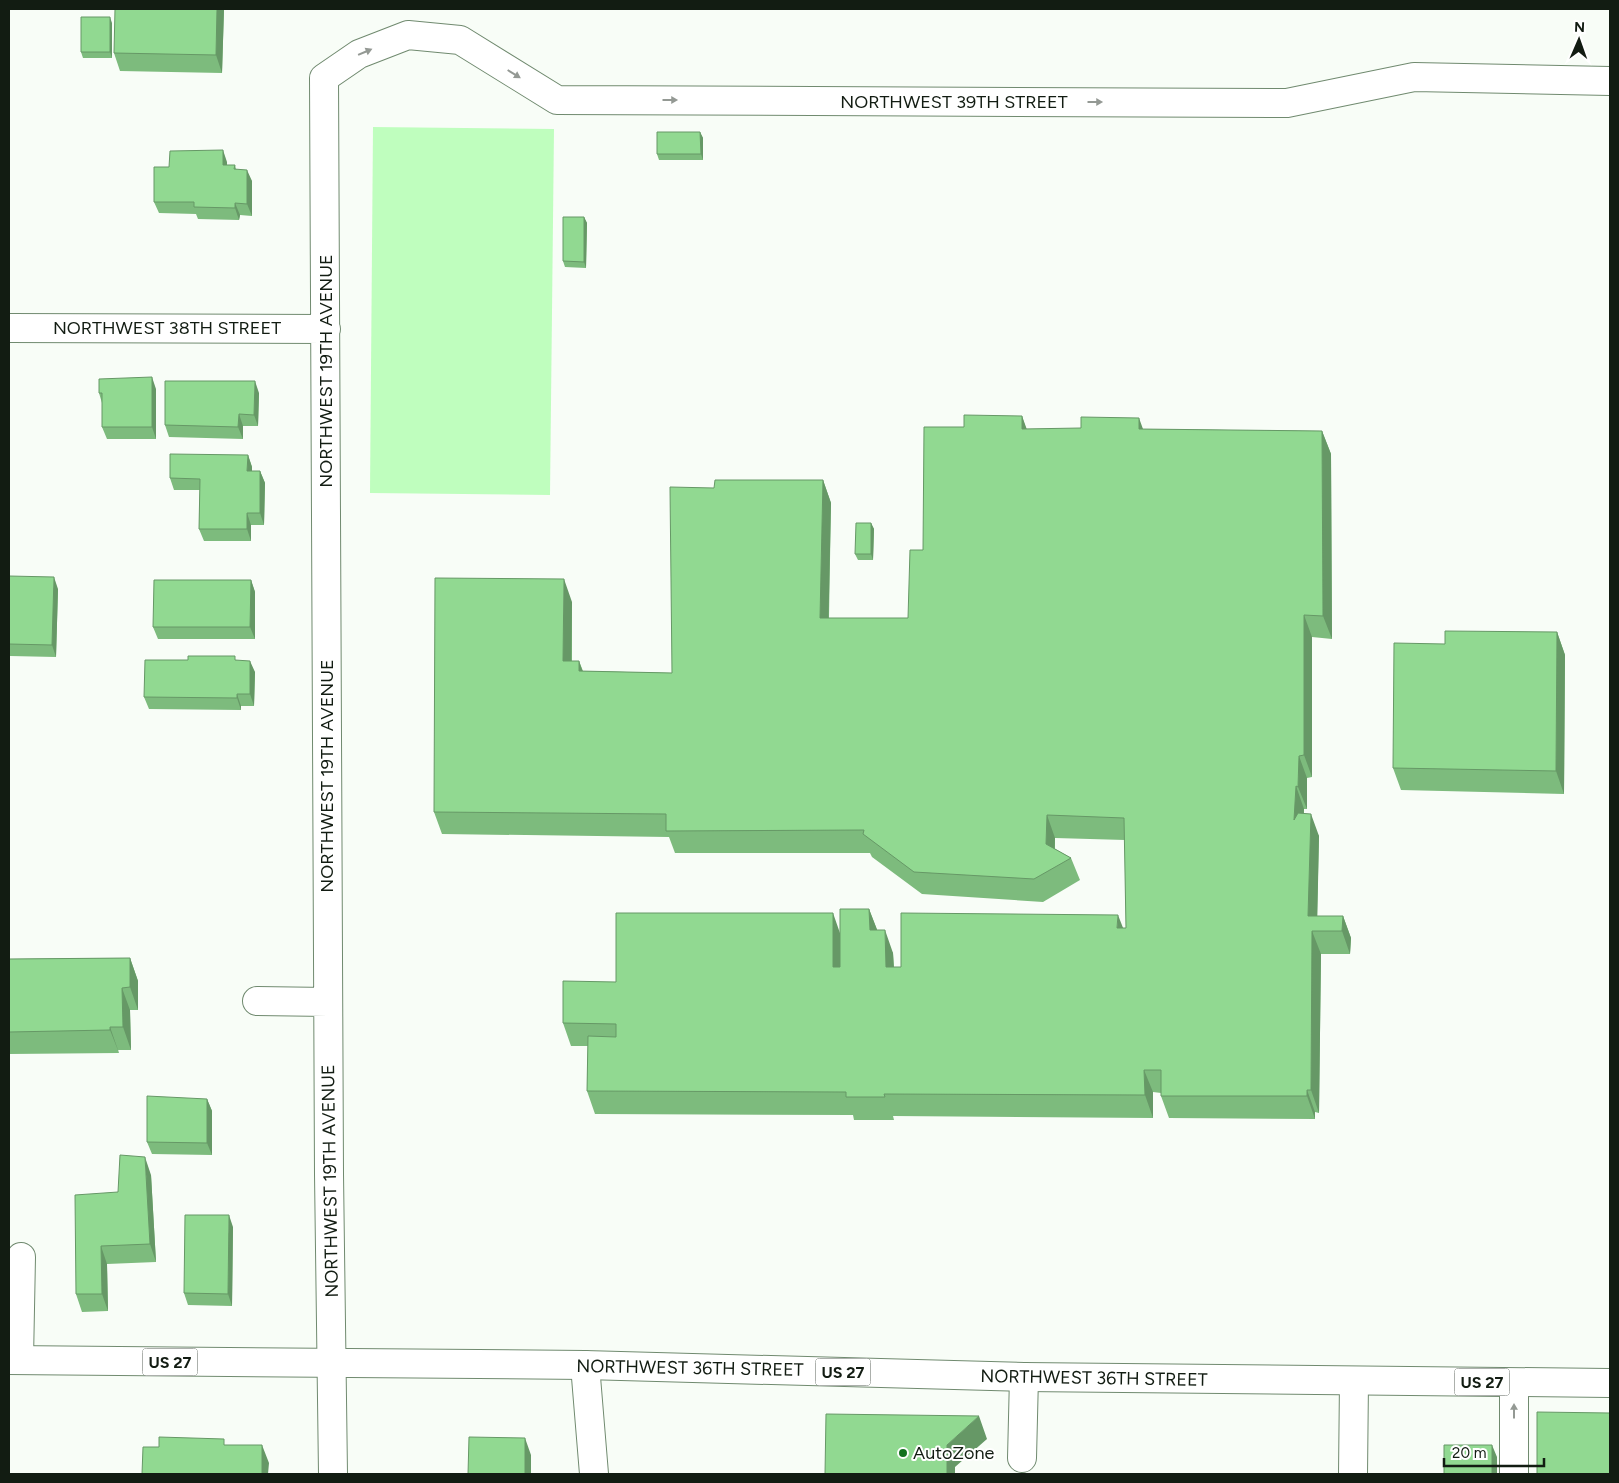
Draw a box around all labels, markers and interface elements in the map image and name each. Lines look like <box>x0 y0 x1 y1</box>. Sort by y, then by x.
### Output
north arrow <box>1554 15 1604 65</box>
text: N <box>1574 19 1585 36</box>
one-way arrow <box>358 47 372 55</box>
one-way arrow <box>507 69 521 79</box>
street label: NORTHWEST 39TH STREET <box>840 91 1068 113</box>
one-way arrow <box>662 96 678 104</box>
one-way arrow <box>1087 98 1103 106</box>
street label: NORTHWEST 19TH AVENUE <box>315 254 337 488</box>
street label: NORTHWEST 38TH STREET <box>53 317 281 339</box>
street label: NORTHWEST 19TH AVENUE <box>316 659 338 893</box>
street label: NORTHWEST 19TH AVENUE <box>317 1064 343 1298</box>
road number: US 27 <box>142 1348 198 1375</box>
street label: NORTHWEST 36TH STREET <box>576 1355 804 1381</box>
road number: US 27 <box>816 1358 870 1385</box>
street label: NORTHWEST 36TH STREET <box>980 1365 1208 1391</box>
road number: US 27 <box>1454 1368 1510 1395</box>
one-way arrow <box>1510 1403 1518 1419</box>
scale bar <box>1444 1436 1544 1468</box>
place label: AutoZone <box>913 1442 994 1464</box>
text: 20 m <box>1452 1444 1486 1462</box>
marker: AutoZone <box>897 1447 909 1459</box>

